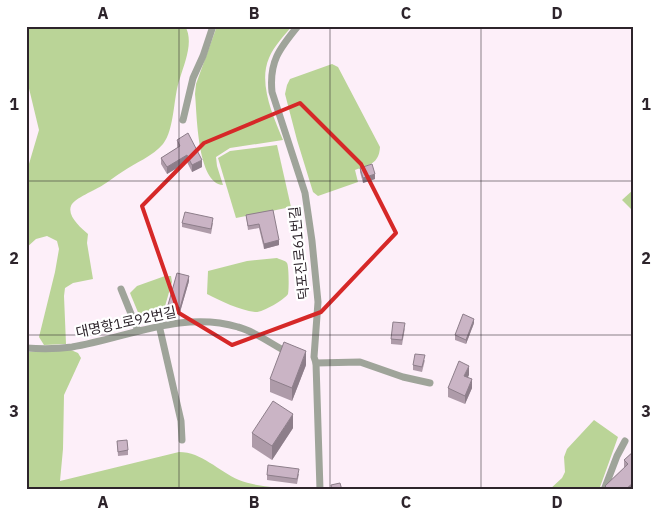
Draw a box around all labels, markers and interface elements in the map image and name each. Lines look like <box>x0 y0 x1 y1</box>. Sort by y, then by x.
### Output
text: A <box>98 3 109 23</box>
text: B <box>249 3 260 23</box>
text: C <box>401 3 411 23</box>
text: D <box>551 3 563 23</box>
text: 1 <box>9 94 19 114</box>
text: 1 <box>641 94 651 114</box>
street label: 덕포진로61번길 <box>285 205 313 301</box>
text: 2 <box>9 248 19 268</box>
text: 2 <box>641 248 651 268</box>
street label: 대명항1로92번길 <box>74 303 178 341</box>
text: 3 <box>9 401 19 421</box>
text: 3 <box>641 401 651 421</box>
text: A <box>98 492 109 512</box>
text: B <box>249 492 260 512</box>
text: C <box>401 492 411 512</box>
text: D <box>551 492 563 512</box>

